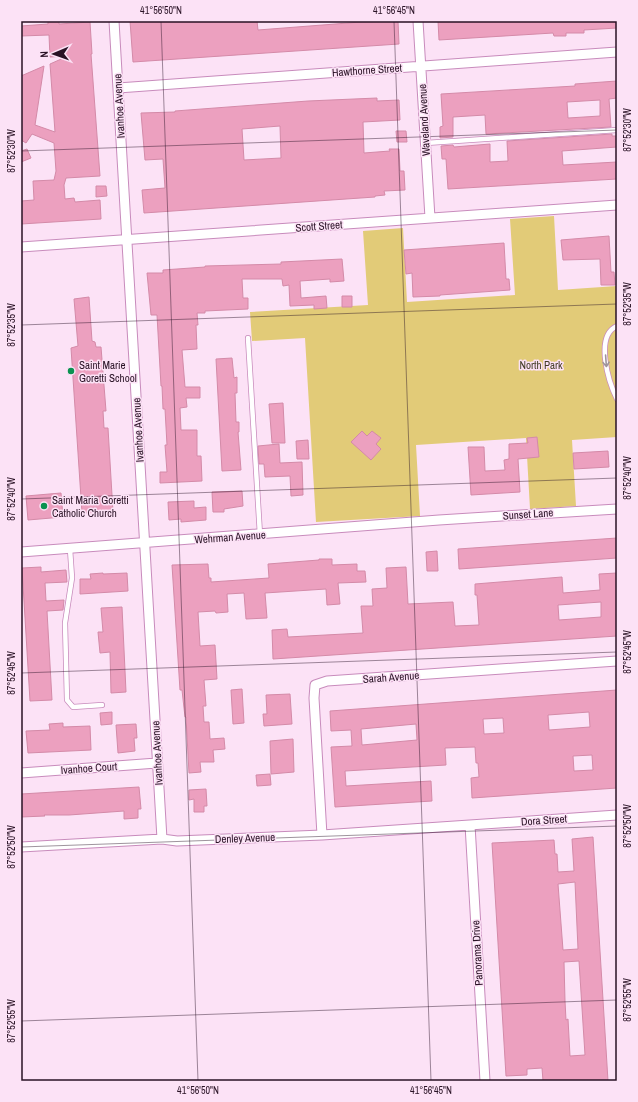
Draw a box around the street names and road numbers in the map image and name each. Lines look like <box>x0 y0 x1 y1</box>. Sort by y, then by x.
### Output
street label: Hawthorne Street <box>331 61 403 79</box>
street label: Ivanhoe Avenue <box>110 73 128 139</box>
street label: Waveland Avenue <box>415 84 433 156</box>
street label: Scott Street <box>295 217 343 235</box>
street label: Ivanhoe Avenue <box>129 397 147 463</box>
street label: Sunset Lane <box>502 505 554 523</box>
street label: Wehrman Avenue <box>194 528 266 546</box>
street label: Sarah Avenue <box>362 668 420 686</box>
street label: Ivanhoe Avenue <box>148 720 166 786</box>
street label: Ivanhoe Court <box>60 759 118 777</box>
street label: Dora Street <box>521 811 568 829</box>
street label: Denley Avenue <box>215 830 275 846</box>
street label: Panorama Drive <box>468 920 486 986</box>

